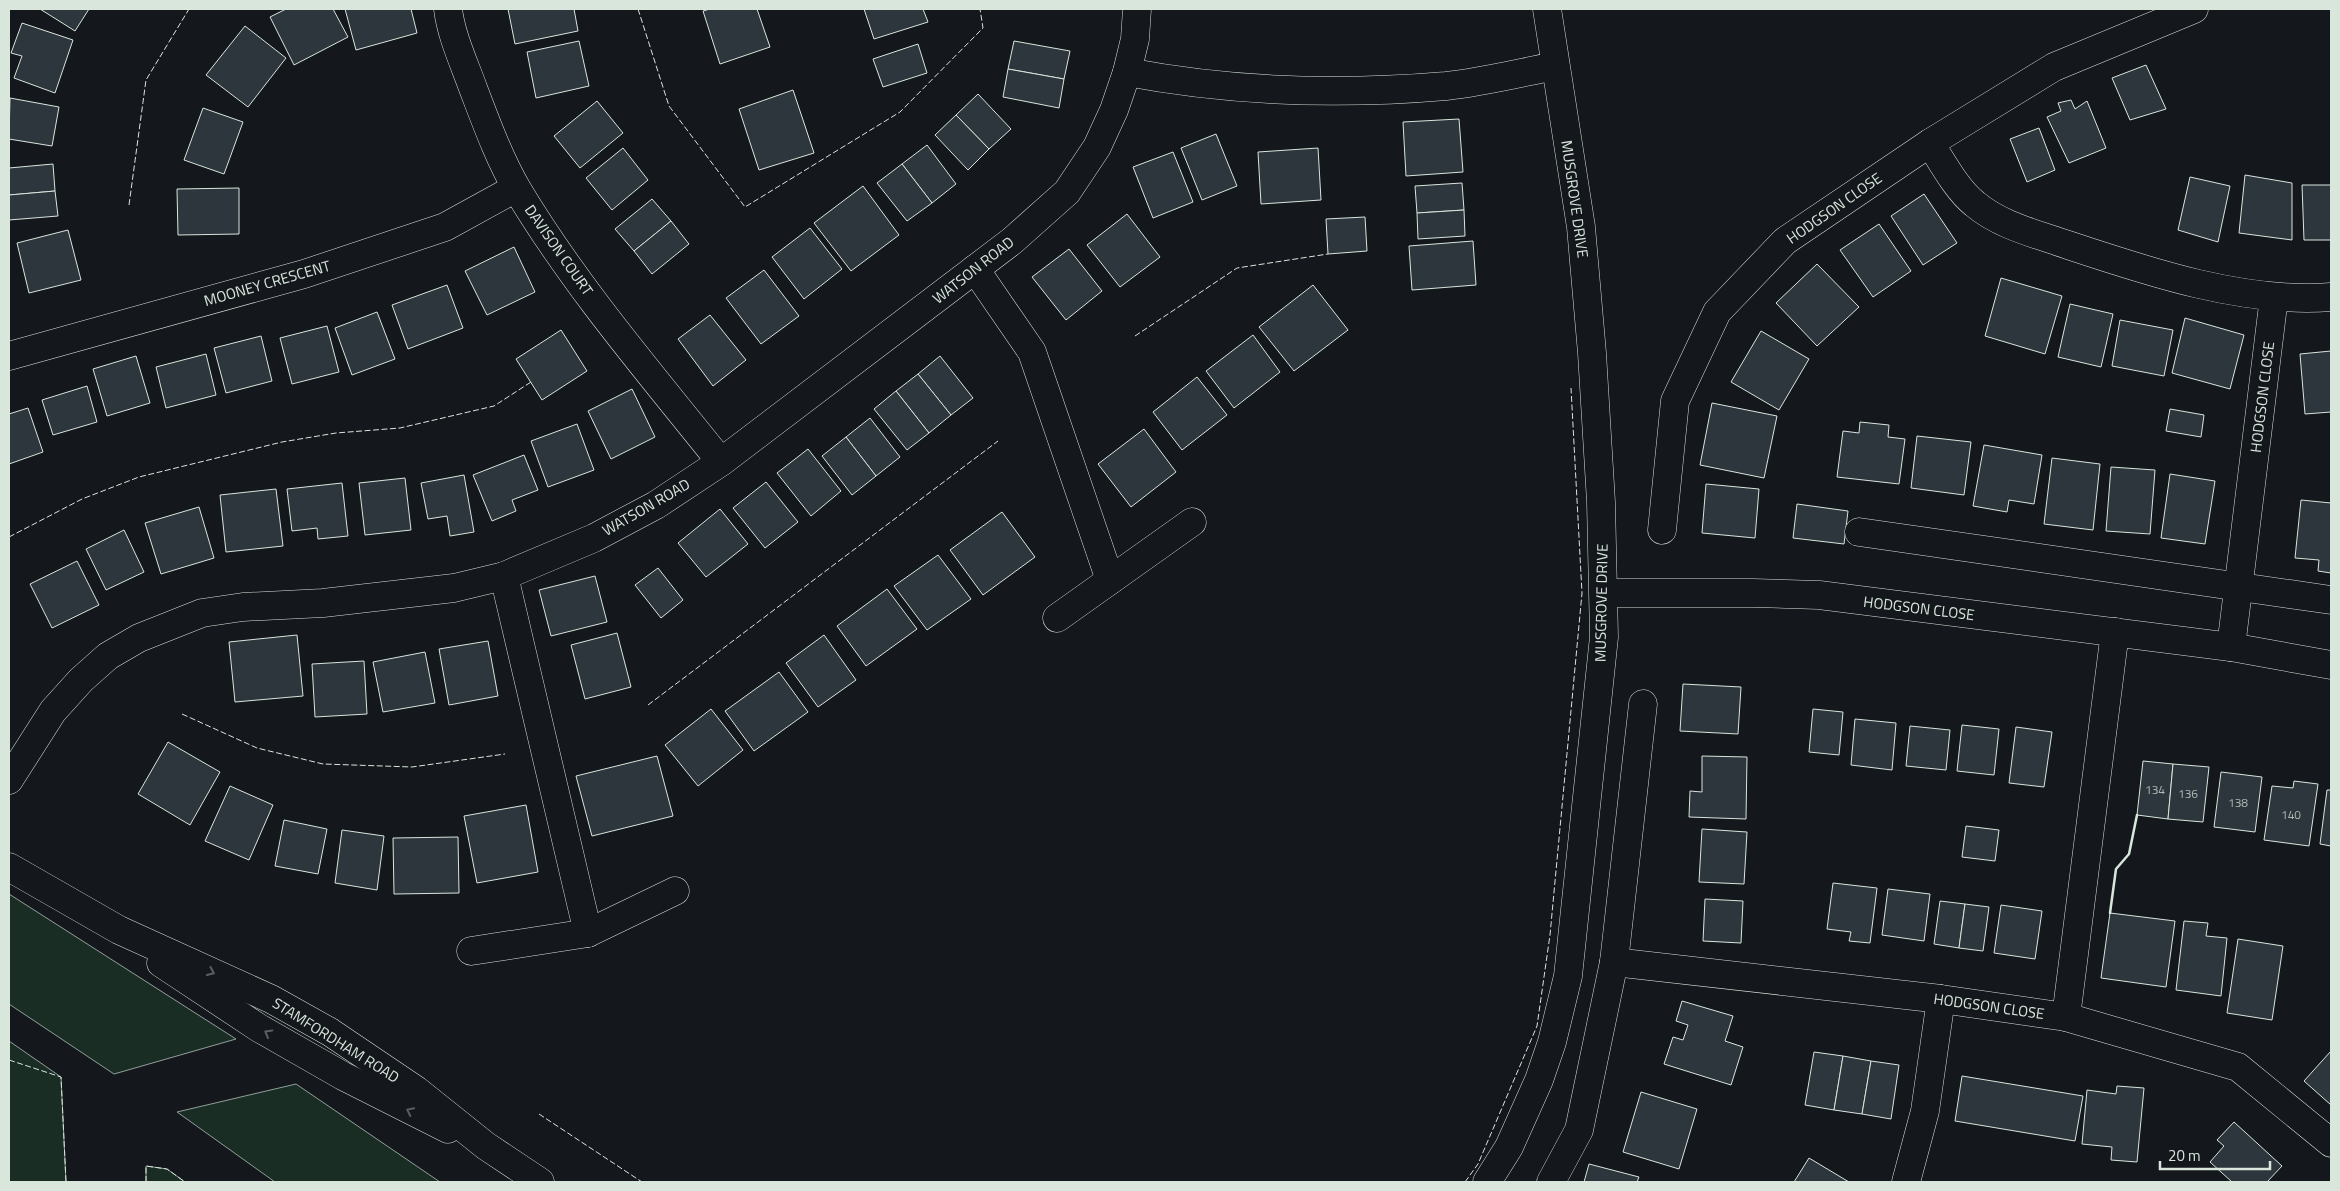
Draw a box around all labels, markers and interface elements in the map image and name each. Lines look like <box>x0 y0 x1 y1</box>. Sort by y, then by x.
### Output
street label: MUSGROVE DRIVE <box>1555 139 1595 259</box>
street label: HODGSON CLOSE <box>1782 167 1886 249</box>
street label: DAVISON COURT <box>519 200 599 300</box>
street label: WATSON ROAD <box>927 231 1019 309</box>
street label: MOONEY CRESCENT <box>201 254 333 312</box>
street label: HODGSON CLOSE <box>2244 340 2280 454</box>
street label: WATSON ROAD <box>598 473 694 541</box>
street label: MUSGROVE DRIVE <box>1588 544 1614 662</box>
street label: HODGSON CLOSE <box>1862 590 1976 626</box>
house number: 134 <box>2145 780 2165 799</box>
house number: 136 <box>2178 784 2198 803</box>
house number: 138 <box>2228 793 2248 812</box>
house number: 140 <box>2281 805 2301 824</box>
one-way arrow <box>206 966 215 976</box>
street label: HODGSON CLOSE <box>1932 987 2046 1025</box>
street label: STAMFORDHAM ROAD <box>268 992 404 1088</box>
one-way arrow <box>264 1029 273 1039</box>
one-way arrow <box>406 1107 415 1117</box>
scale bar <box>2160 1138 2270 1170</box>
text: 20 m <box>2168 1144 2201 1167</box>

